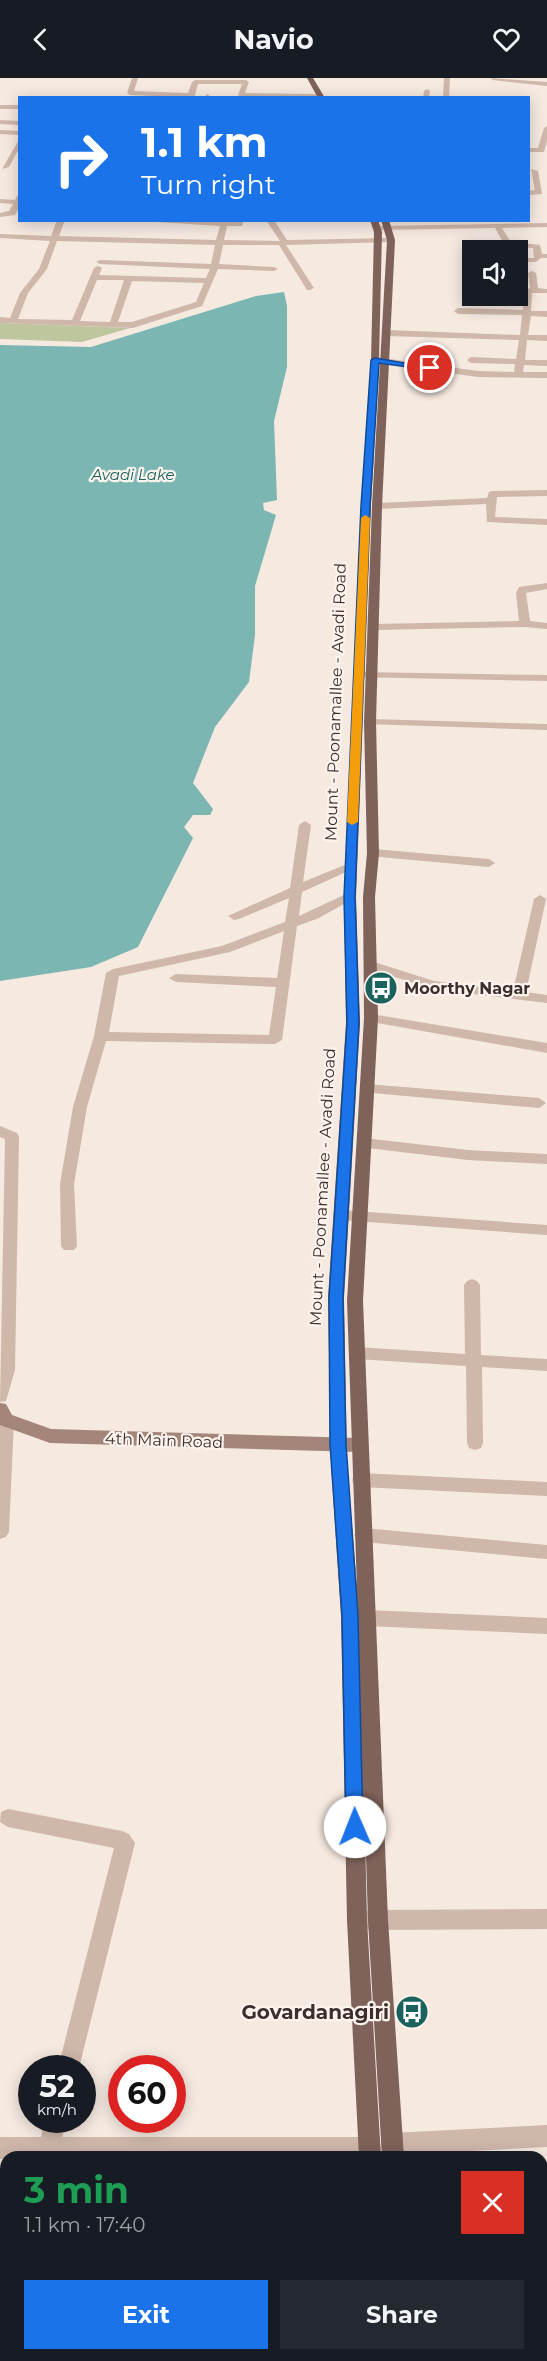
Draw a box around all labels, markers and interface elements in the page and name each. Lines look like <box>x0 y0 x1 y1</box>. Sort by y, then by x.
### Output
icon: back <box>24 23 57 56</box>
text: Navio <box>233 23 314 56</box>
icon: heart <box>490 23 523 56</box>
text: 1.1 km <box>141 116 268 168</box>
icon: right <box>42 120 120 198</box>
text: Turn right <box>141 168 276 201</box>
map controls <box>462 240 528 306</box>
button: sound <box>462 240 528 306</box>
pin <box>404 342 455 393</box>
icon: arrive <box>413 351 446 384</box>
water label: Avadi Lake <box>90 465 175 484</box>
street label: Mount - Poonamallee - Avadi Road <box>321 563 350 841</box>
bus stop icon: Moorthy Nagar <box>363 970 399 1006</box>
place label: Moorthy Nagar <box>404 979 530 998</box>
street label: Mount - Poonamallee - Avadi Road <box>306 1048 339 1327</box>
street label: 4th Main Road <box>105 1429 223 1452</box>
position arrow <box>323 1795 387 1859</box>
bus stop icon: Govardanagiri <box>394 1994 430 2030</box>
place label: Govardanagiri <box>241 2000 389 2024</box>
speed limit sign: 60 <box>108 2055 186 2133</box>
text: 52 <box>39 2068 75 2105</box>
text: km/h <box>37 2100 77 2119</box>
text: 3 min <box>24 2168 129 2212</box>
button: close <box>461 2171 524 2234</box>
text: 1.1 km · 17:40 <box>24 2213 146 2237</box>
button: Exit <box>24 2280 268 2349</box>
button: Share <box>280 2280 524 2349</box>

